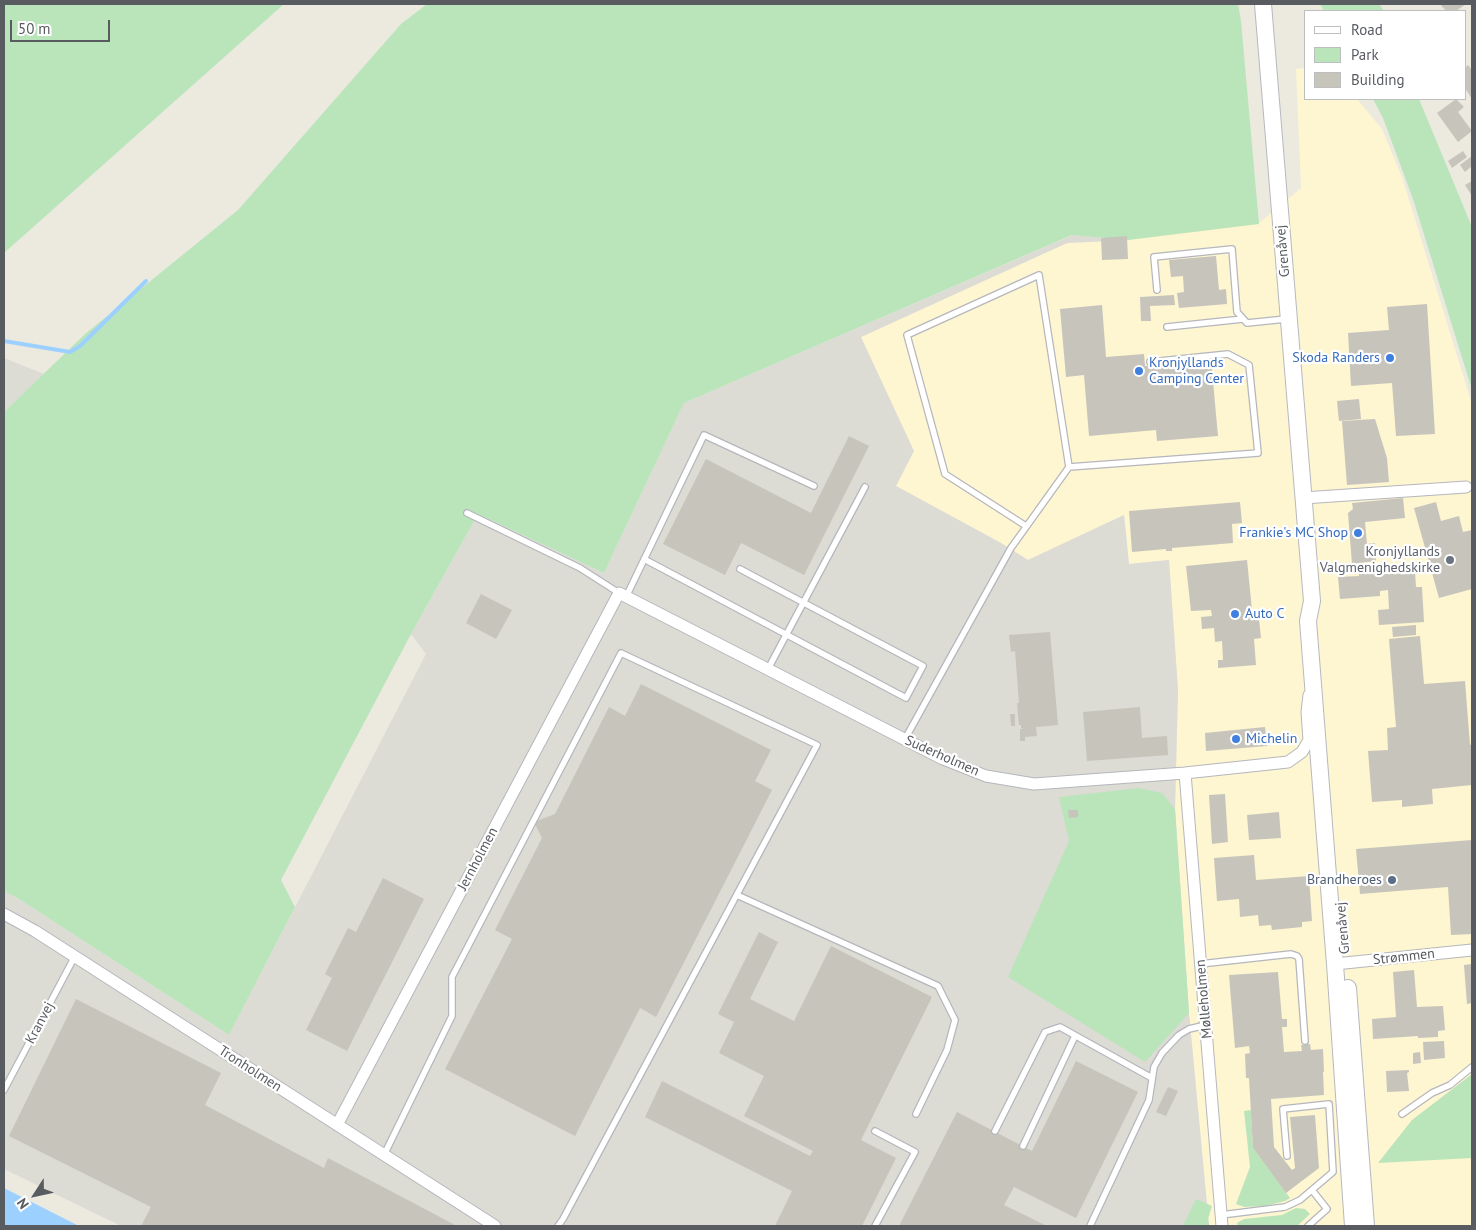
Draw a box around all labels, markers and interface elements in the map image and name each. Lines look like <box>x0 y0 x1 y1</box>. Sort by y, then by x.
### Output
scale bar <box>12 10 112 42</box>
legend <box>1304 10 1466 100</box>
text: 50 m <box>18 19 51 38</box>
text: Road <box>1351 20 1383 39</box>
text: Park <box>1351 45 1379 64</box>
text: Building <box>1351 70 1405 89</box>
street label: Grenåvej <box>1272 224 1294 278</box>
place label: Skoda Randers <box>1292 350 1380 366</box>
marker: Skoda Randers <box>1384 352 1396 364</box>
place label: Kronjyllands Camping Center <box>1149 355 1244 388</box>
marker: Kronjyllands Camping Center <box>1133 365 1145 377</box>
place label: Frankie's MC Shop <box>1239 525 1348 541</box>
marker: Frankie's MC Shop <box>1352 527 1364 539</box>
place label: Kronjyllands Valgmenighedskirke <box>1320 544 1440 576</box>
marker: Kronjyllands Valgmenighedskirke <box>1444 554 1456 566</box>
place label: Auto C <box>1245 606 1285 622</box>
marker: Auto C <box>1229 608 1241 620</box>
place label: Michelin <box>1246 731 1297 747</box>
street label: Suderholmen <box>902 732 982 780</box>
marker: Michelin <box>1230 733 1242 745</box>
street label: Jernholmen <box>454 825 502 893</box>
place label: Brandheroes <box>1307 872 1382 888</box>
marker: Brandheroes <box>1386 874 1398 886</box>
street label: Grenåvej <box>1332 901 1354 955</box>
street label: Strømmen <box>1372 945 1436 969</box>
street label: Mølleholmen <box>1192 959 1216 1039</box>
street label: Kranvej <box>22 999 58 1047</box>
street label: Tronholmen <box>215 1042 285 1096</box>
north arrow <box>10 1170 60 1220</box>
text: N <box>13 1195 33 1213</box>

